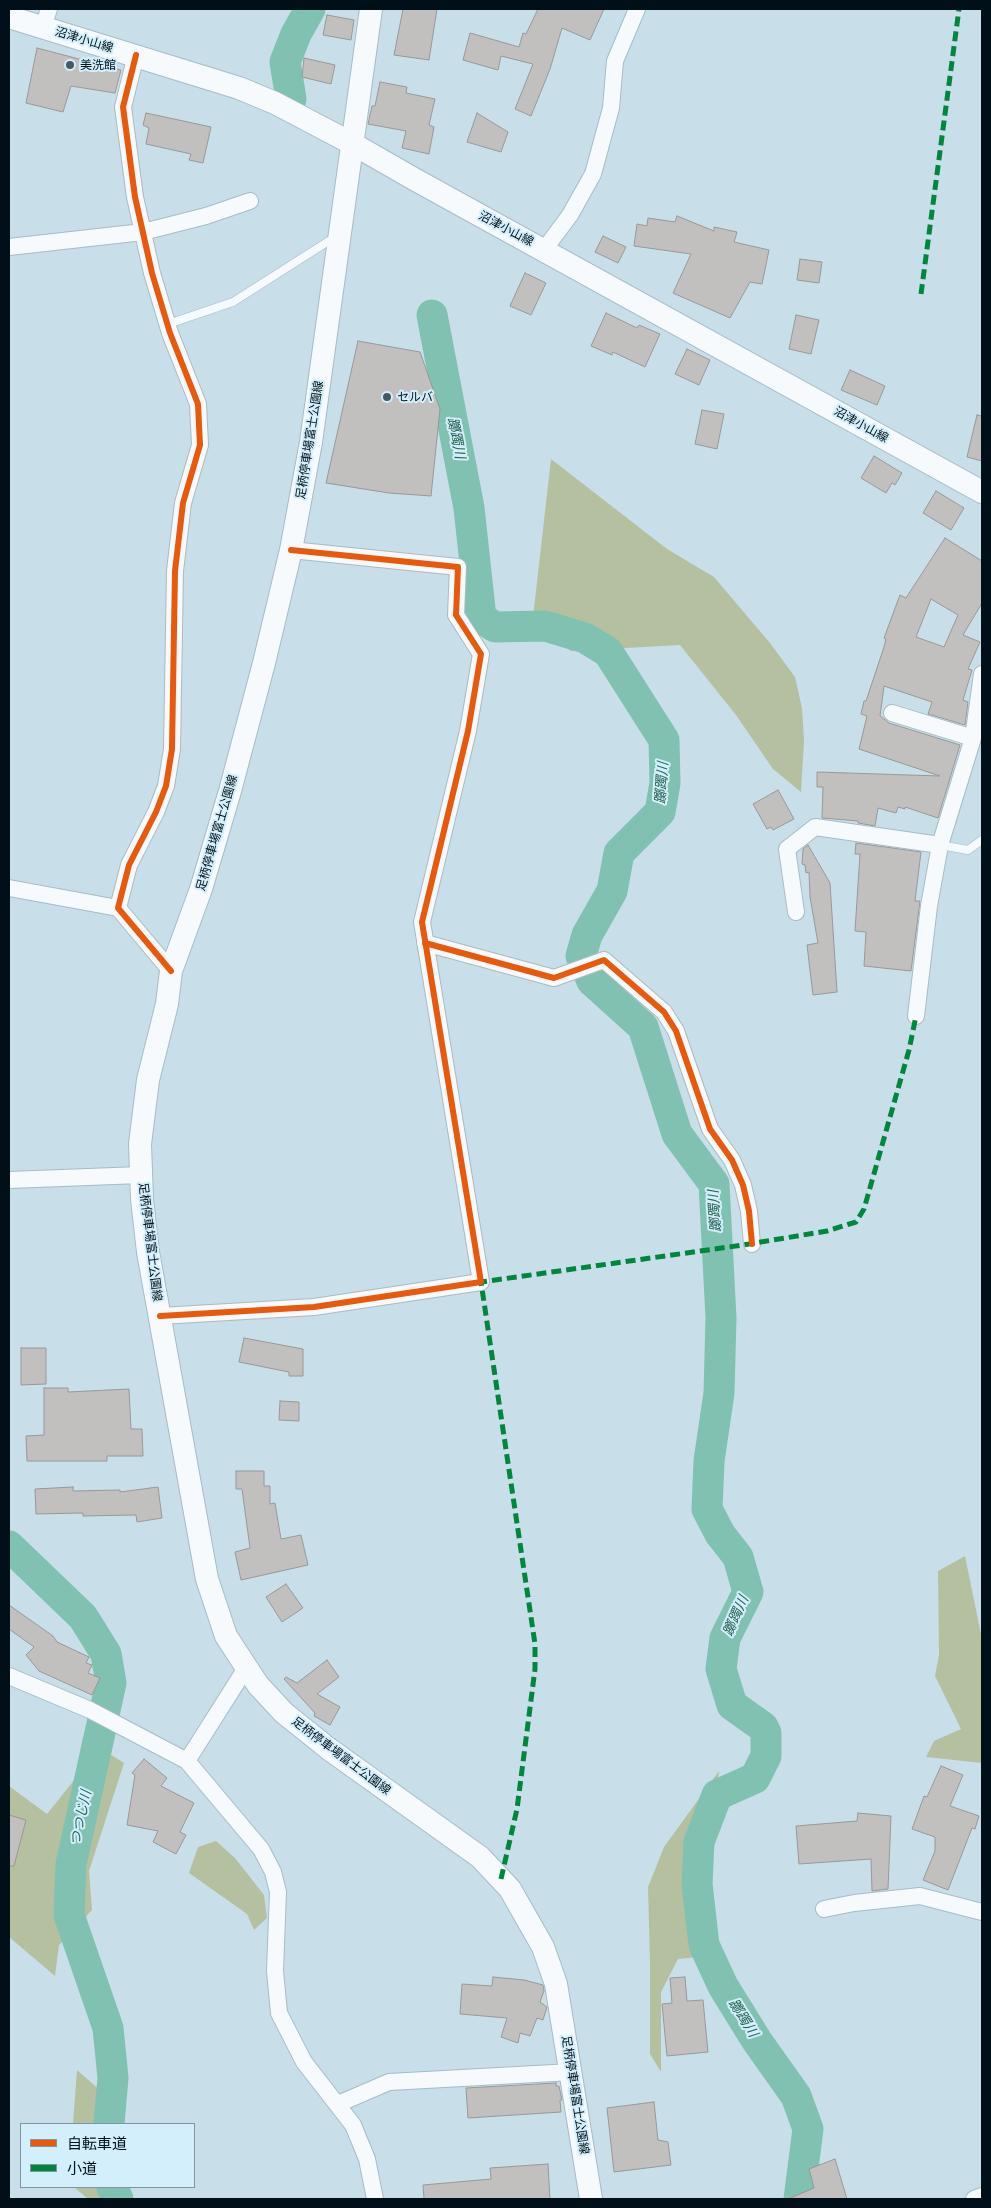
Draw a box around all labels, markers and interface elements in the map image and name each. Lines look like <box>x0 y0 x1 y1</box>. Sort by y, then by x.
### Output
street label: 沼津小山線 <box>53 24 115 56</box>
place label: 美洗館 <box>80 58 116 72</box>
marker: 美洗館 <box>64 59 76 71</box>
street label: 沼津小山線 <box>476 209 536 249</box>
street label: 足柄停車場富士公園線 <box>294 380 326 500</box>
place label: セルバ <box>397 390 433 404</box>
marker: セルバ <box>381 391 393 403</box>
street label: 沼津小山線 <box>831 404 891 446</box>
water label: 躑躅川 <box>444 416 468 460</box>
water label: 躑躅川 <box>652 761 672 805</box>
street label: 足柄停車場富士公園線 <box>194 773 240 893</box>
street label: 足柄停車場富士公園線 <box>136 1182 164 1302</box>
water label: 躑躅川 <box>705 1189 725 1233</box>
water label: 躑躅川 <box>720 1593 752 1639</box>
street label: 足柄停車場富士公園線 <box>289 1714 393 1798</box>
water label: つつじ川 <box>67 1789 95 1847</box>
water label: 躑躅川 <box>725 1996 761 2040</box>
street label: 足柄停車場富士公園線 <box>559 2035 591 2155</box>
legend <box>20 2123 195 2188</box>
text: 自転車道 <box>67 2134 127 2153</box>
text: 小道 <box>67 2159 97 2178</box>

